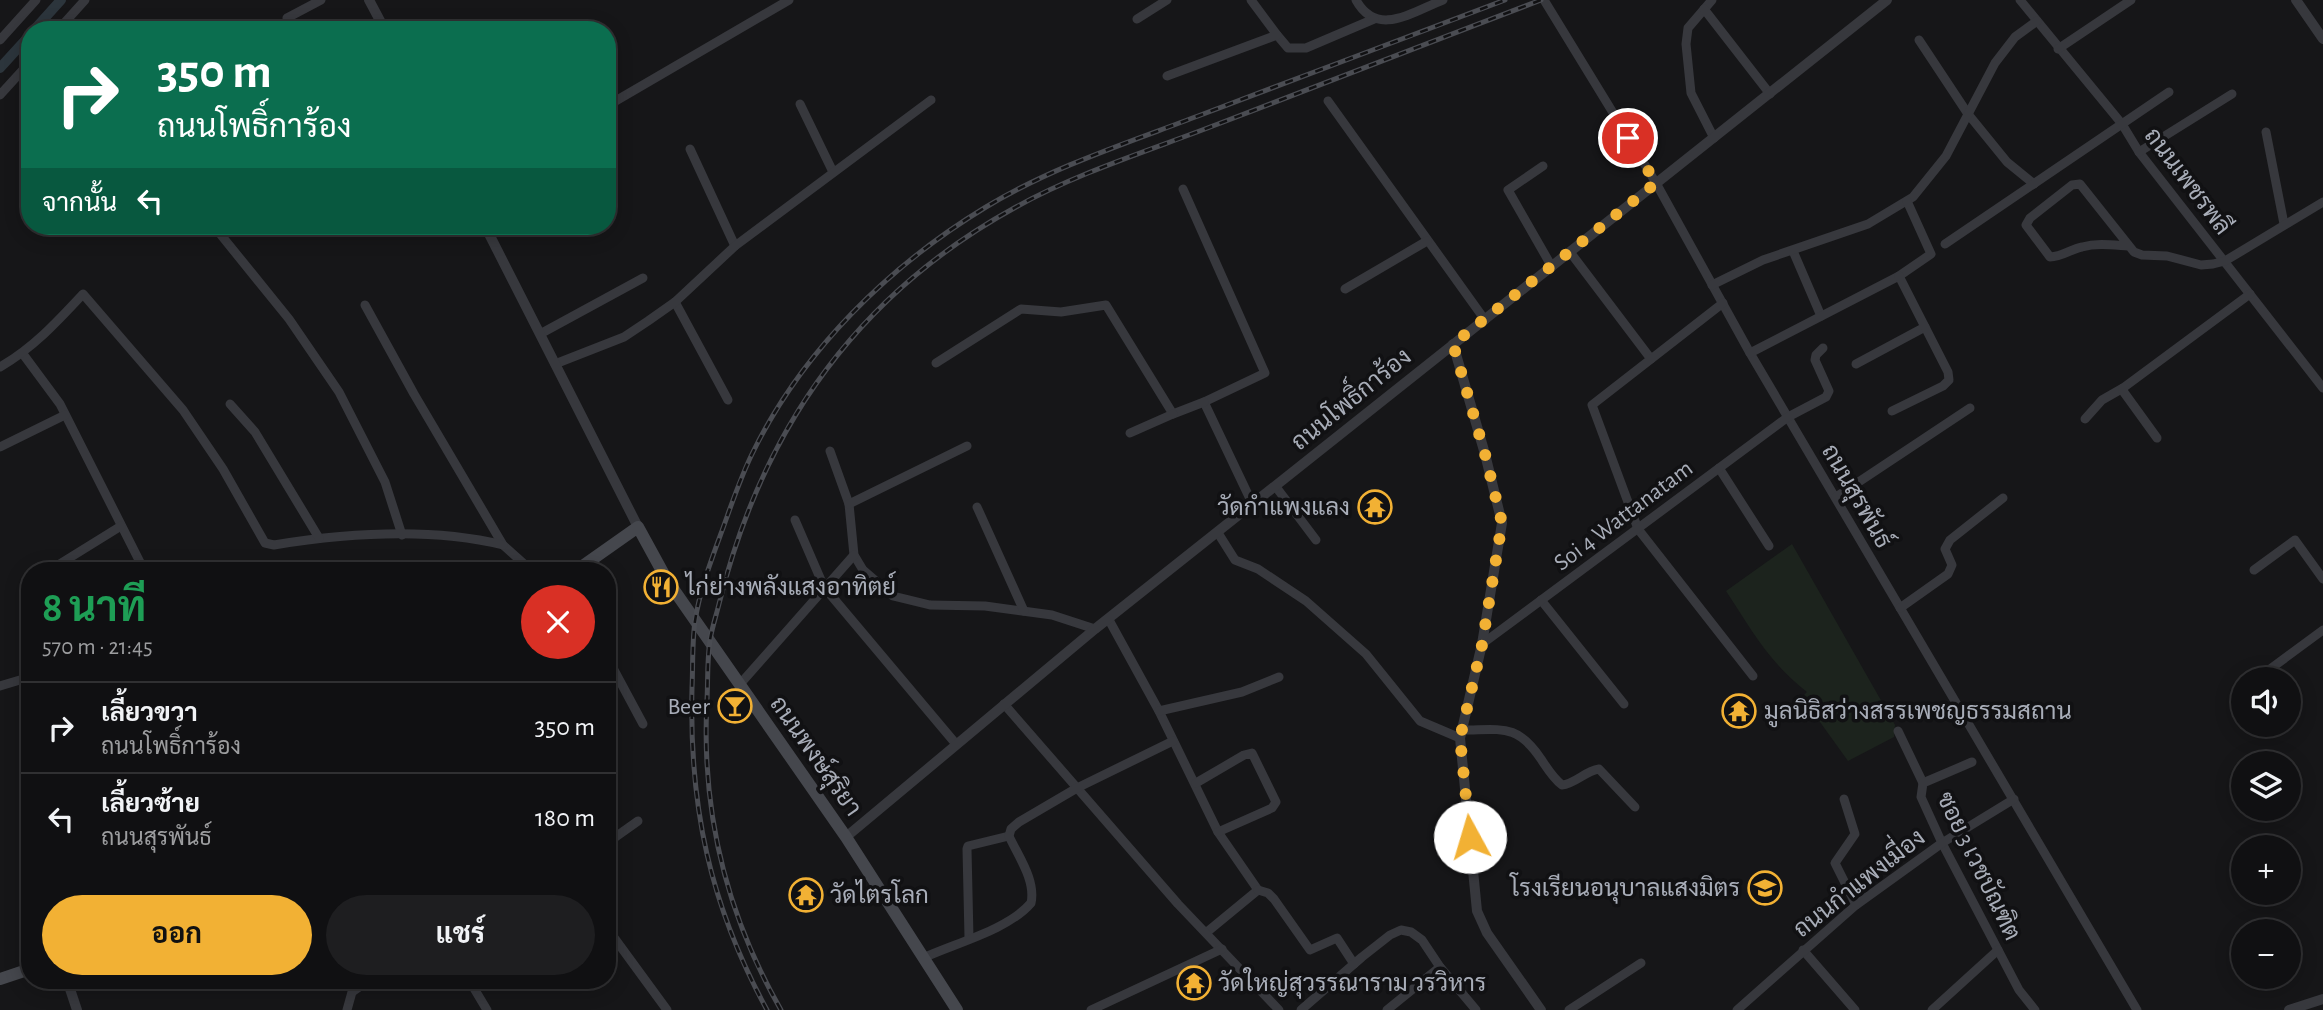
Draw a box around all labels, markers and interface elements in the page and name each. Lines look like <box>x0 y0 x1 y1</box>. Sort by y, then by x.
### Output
text: 350 m <box>157 48 272 97</box>
icon: right <box>42 49 133 140</box>
pin <box>1598 108 1658 168</box>
text: ถนนโพธิ์การ้อง <box>157 111 352 143</box>
icon: arrive <box>1609 119 1647 157</box>
street label: ถนนเพชรพลี <box>2140 121 2238 239</box>
icon: left <box>131 182 169 220</box>
text: จากนั้น <box>42 190 117 216</box>
street label: ถนนโพธิ์การ้อง <box>1281 336 1416 455</box>
street label: ถนนสุรพันธ์ <box>1814 438 1900 554</box>
street label: Soi 4 Wattanatam <box>1550 456 1697 575</box>
temple icon: วัดกำแพงแลง <box>1356 488 1394 526</box>
place label: วัดกำแพงแลง <box>1217 493 1350 520</box>
restaurant icon: ไก่ย่างพลังแสงอาทิตย์ <box>642 568 680 606</box>
place label: ไก่ย่างพลังแสงอาทิตย์ <box>684 571 896 600</box>
button: close <box>521 585 595 659</box>
text: 8 นาที <box>42 587 146 629</box>
text: 570 m · 21:45 <box>42 636 153 659</box>
map controls <box>2231 667 2301 989</box>
button: sound <box>2231 667 2301 737</box>
bar icon: Beer <box>716 687 754 725</box>
street label: ถนนพงษ์สุริยา <box>763 690 869 822</box>
temple icon: มูลนิธิสว่างสรรเพชญธรรมสถาน <box>1720 692 1758 730</box>
place label: Beer <box>667 695 710 719</box>
place label: มูลนิธิสว่างสรรเพชญธรรมสถาน <box>1764 697 2072 728</box>
text: เลี้ยวขวา <box>101 700 198 726</box>
icon: right <box>42 709 80 747</box>
text: 350 m <box>535 714 595 740</box>
text: ถนนโพธิ์การ้อง <box>101 736 241 759</box>
button: layers <box>2231 751 2301 821</box>
street label: ซอย 3 เวชบัณฑิต <box>1932 787 2027 944</box>
text: เลี้ยวซ้าย <box>101 791 200 817</box>
icon: left <box>42 800 80 838</box>
position arrow <box>1433 800 1507 874</box>
text: 180 m <box>535 805 595 831</box>
street label: ถนนกำแพงเมี่อง <box>1783 817 1930 942</box>
text: ถนนสุรพันธ์ <box>101 827 212 850</box>
button: + <box>2231 835 2301 905</box>
school or university icon: โรงเรียนอนุบาลแสงมิตร <box>1746 869 1784 907</box>
place label: โรงเรียนอนุบาลแสงมิตร <box>1508 872 1740 904</box>
temple icon: วัดไตรโลก <box>787 876 825 914</box>
place label: วัดไตรโลก <box>830 879 929 908</box>
button: ออก <box>42 895 312 975</box>
button: แชร์ <box>326 895 595 975</box>
button: − <box>2231 919 2301 989</box>
temple icon: วัดใหญ่สุวรรณาราม วรวิหาร <box>1175 964 1213 1002</box>
place label: วัดใหญ่สุวรรณาราม วรวิหาร <box>1218 967 1486 999</box>

